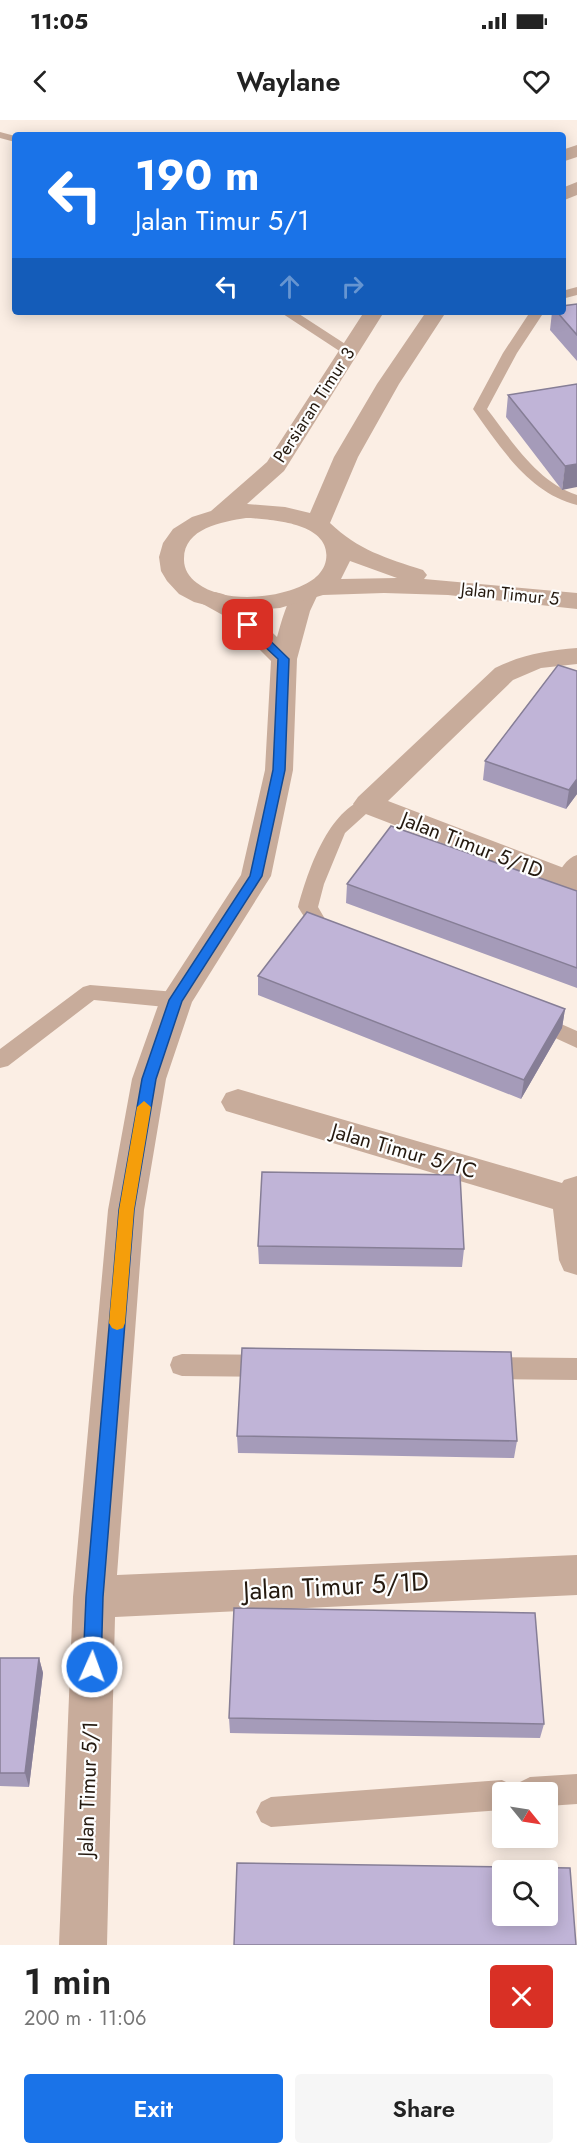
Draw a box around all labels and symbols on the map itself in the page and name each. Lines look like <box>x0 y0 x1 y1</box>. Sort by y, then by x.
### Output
street label: Persiaran Timur 3 <box>267 342 361 468</box>
street label: Jalan Timur 5 <box>457 576 561 612</box>
pin <box>222 599 273 650</box>
street label: Jalan Timur 5/1D <box>394 803 547 886</box>
street label: Jalan Timur 5/1C <box>325 1115 480 1186</box>
street label: Jalan Timur 5/1D <box>239 1562 430 1610</box>
position arrow <box>60 1635 124 1699</box>
street label: Jalan Timur 5/1 <box>71 1721 105 1860</box>
north arrow <box>492 1782 558 1848</box>

